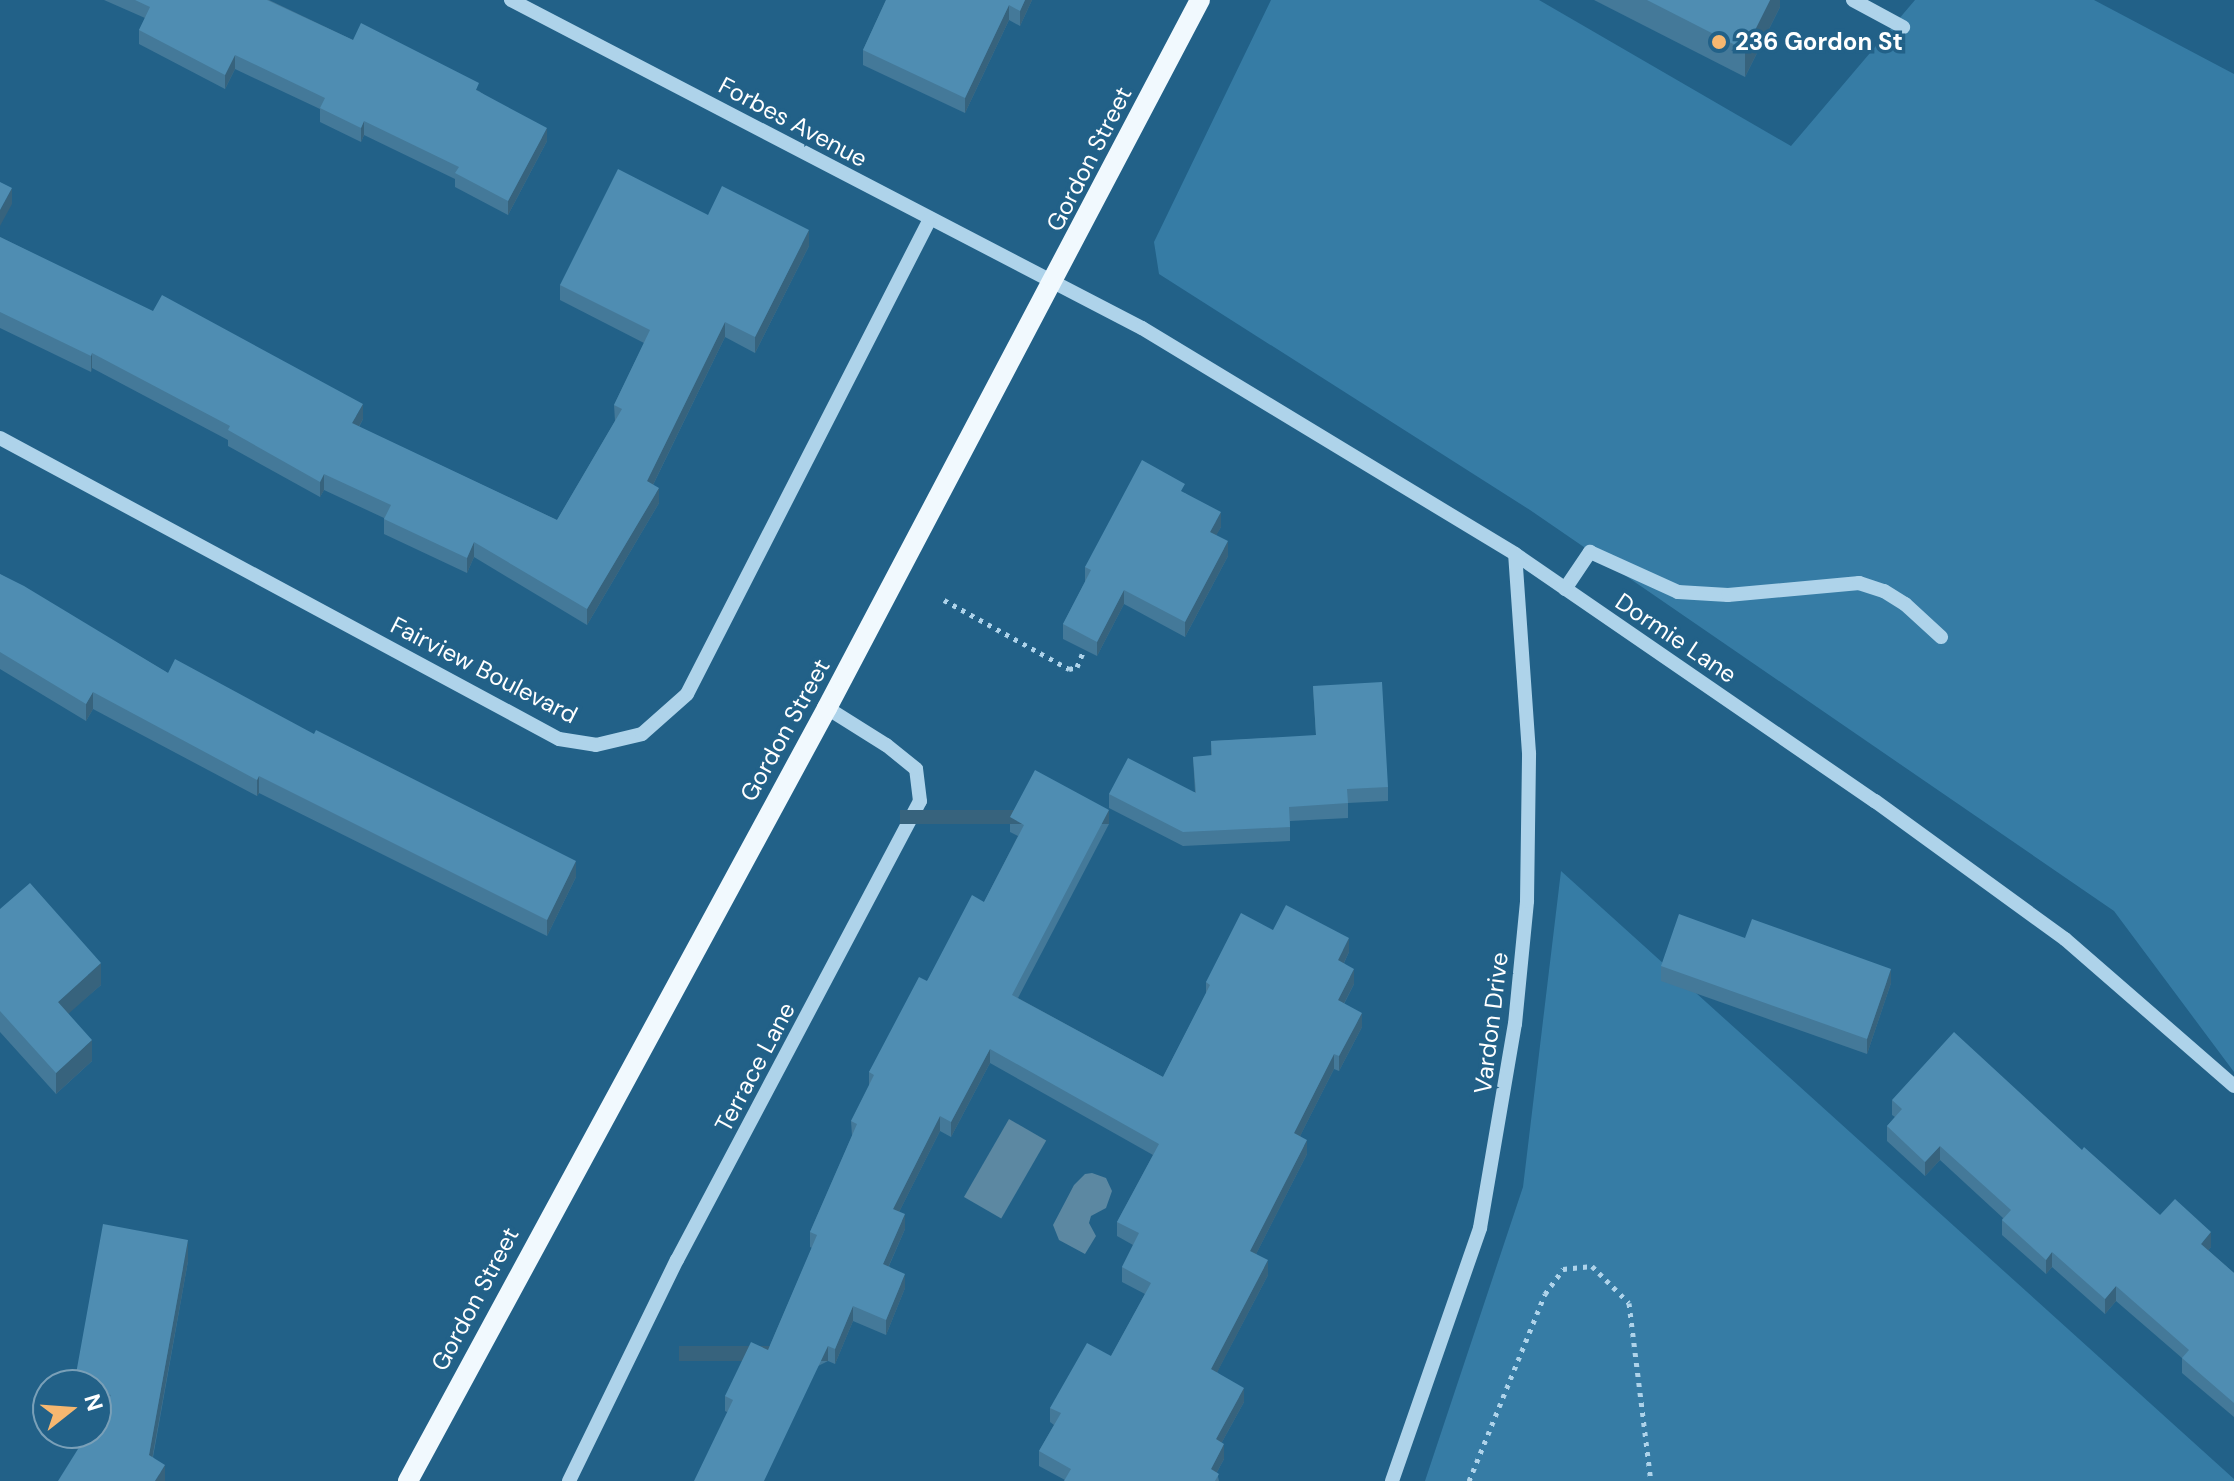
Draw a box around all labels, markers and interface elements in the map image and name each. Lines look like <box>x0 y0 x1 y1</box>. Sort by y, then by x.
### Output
place label: 236 Gordon St <box>1735 28 1903 56</box>
marker: 236 Gordon St <box>1710 33 1728 51</box>
street label: Forbes Avenue <box>714 71 872 173</box>
street label: Gordon Street <box>1040 82 1138 236</box>
street label: Dormie Lane <box>1610 587 1742 689</box>
street label: Fairview Boulevard <box>386 611 582 729</box>
street label: Gordon Street <box>734 654 836 806</box>
street label: Vardon Drive <box>1468 951 1514 1095</box>
street label: Terrace Lane <box>709 997 801 1137</box>
street label: Gordon Street <box>425 1222 525 1376</box>
north arrow <box>32 1369 112 1449</box>
text: N <box>77 1391 110 1414</box>

